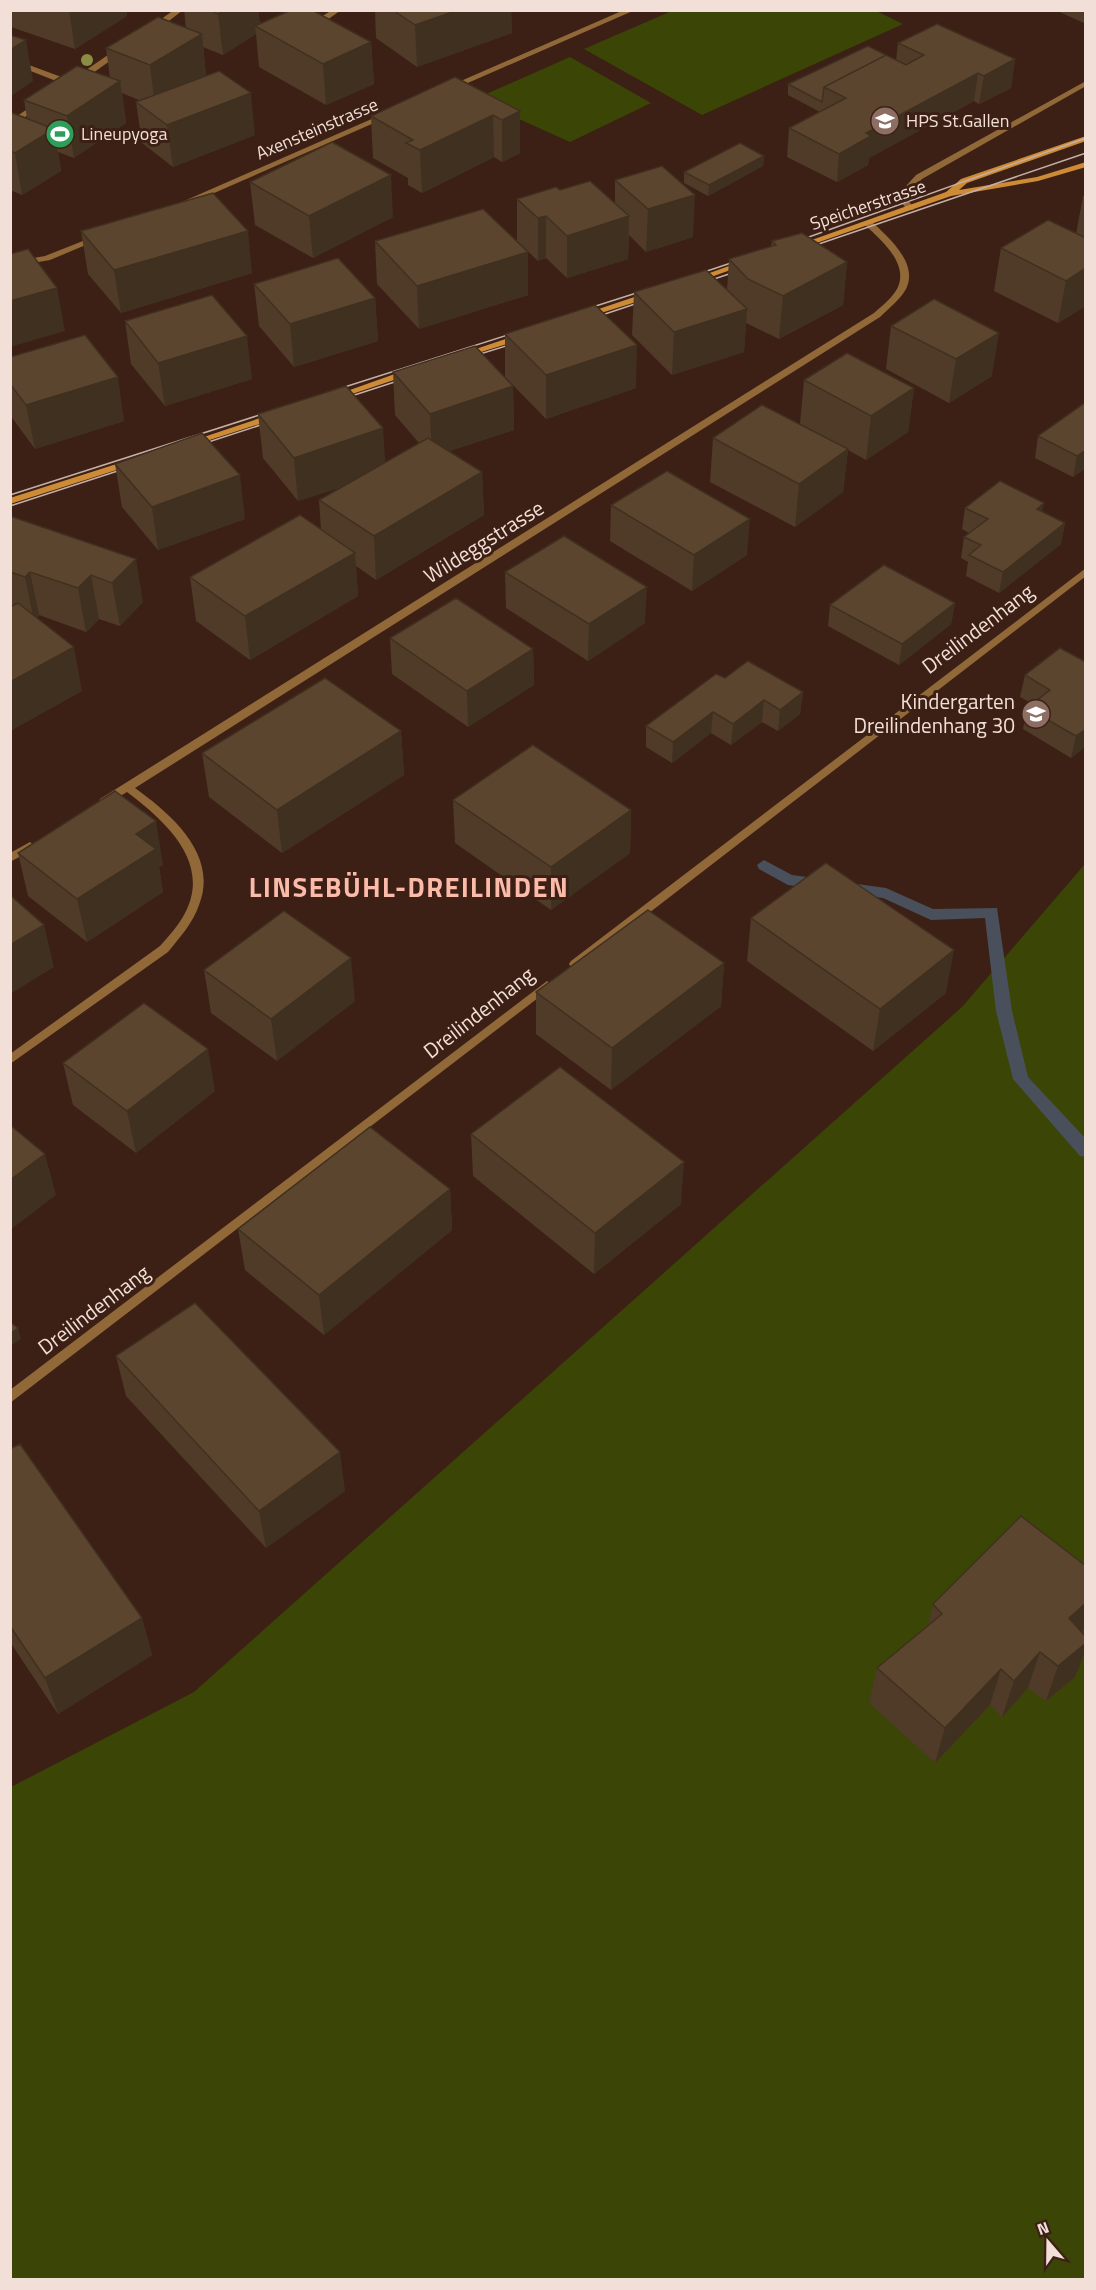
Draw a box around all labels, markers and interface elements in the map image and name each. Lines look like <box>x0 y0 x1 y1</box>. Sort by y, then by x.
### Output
street label: Axensteinstrasse <box>251 91 382 166</box>
school or university icon: HPS St.Gallen <box>869 105 901 137</box>
place label: HPS St.Gallen <box>906 107 1009 134</box>
sports icon: Lineupyoga <box>44 118 76 150</box>
place label: Lineupyoga <box>81 120 168 147</box>
street label: Speicherstrasse <box>806 172 929 237</box>
street label: Wildeggstrasse <box>417 491 550 591</box>
street label: Dreilindenhang <box>914 575 1040 681</box>
place label: Kindergarten Dreilindenhang 30 <box>853 685 1015 741</box>
school or university icon: Kindergarten Dreilindenhang 30 <box>1020 698 1052 730</box>
district label: LINSEBÜHL-DREILINDEN <box>249 866 569 907</box>
street label: Dreilindenhang <box>416 958 541 1066</box>
street label: Dreilindenhang <box>30 1256 156 1362</box>
north arrow <box>1018 2212 1078 2272</box>
text: N <box>1034 2215 1052 2241</box>

